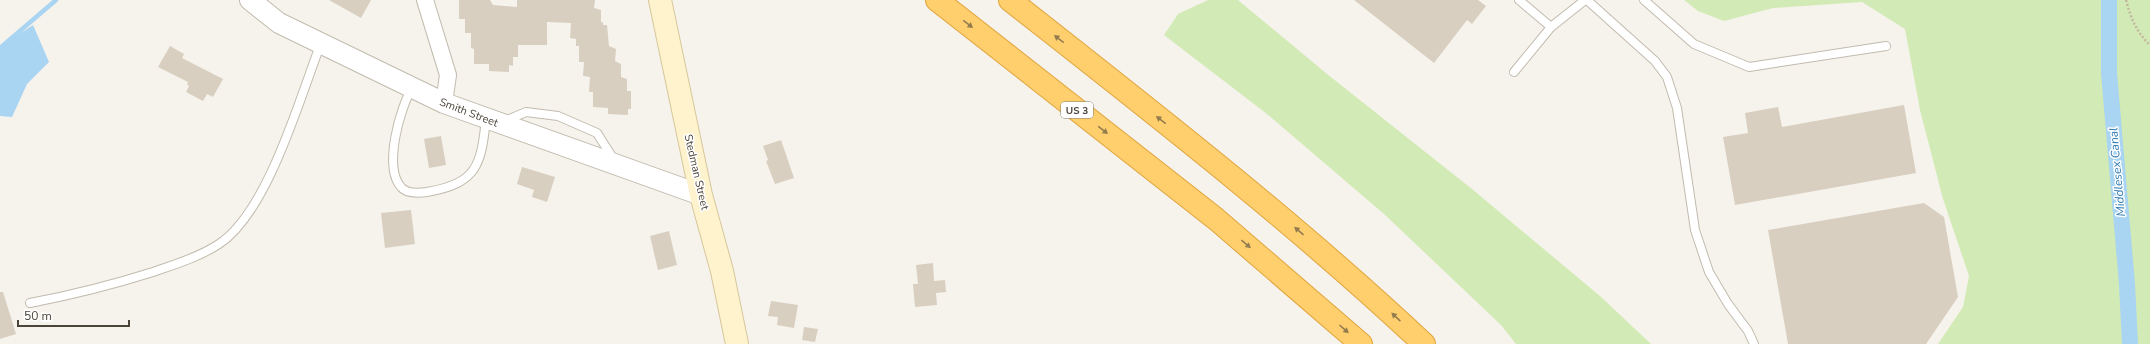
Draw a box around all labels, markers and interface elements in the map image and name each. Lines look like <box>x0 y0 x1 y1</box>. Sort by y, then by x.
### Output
one-way arrow <box>962 20 973 28</box>
one-way arrow <box>1054 35 1065 43</box>
street label: Smith Street <box>437 94 500 131</box>
road number: US 3 <box>1061 102 1093 118</box>
one-way arrow <box>1156 115 1167 124</box>
one-way arrow <box>1097 126 1108 135</box>
water label: Middlesex Canal <box>2105 126 2129 217</box>
street label: Stedman Street <box>681 133 713 212</box>
one-way arrow <box>1293 227 1304 236</box>
one-way arrow <box>1241 240 1251 249</box>
scale bar <box>18 302 129 328</box>
text: 50 m <box>24 308 52 324</box>
one-way arrow <box>1391 313 1401 322</box>
one-way arrow <box>1339 325 1350 334</box>

